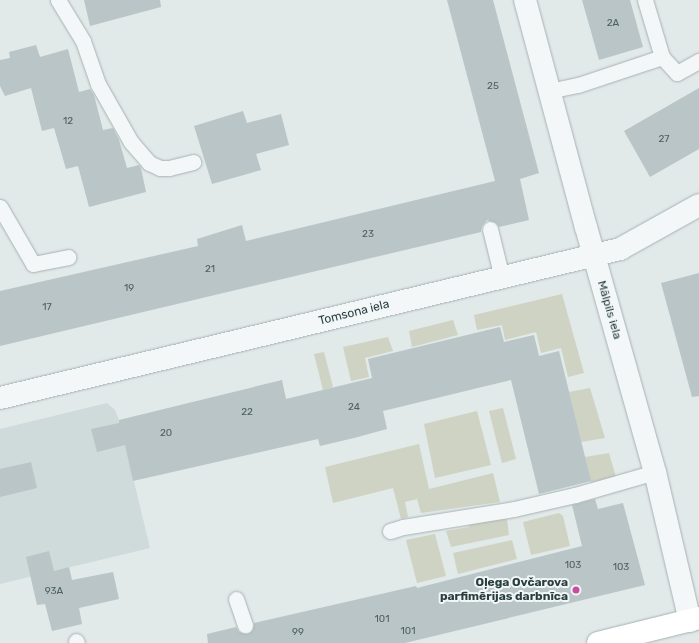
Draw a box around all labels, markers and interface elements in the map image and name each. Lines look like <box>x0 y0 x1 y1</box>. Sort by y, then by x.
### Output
house number: 2A <box>607 18 619 30</box>
house number: 25 <box>487 81 499 93</box>
house number: 12 <box>63 116 73 128</box>
house number: 27 <box>659 134 669 146</box>
house number: 23 <box>362 229 374 241</box>
house number: 21 <box>205 264 215 276</box>
street label: Mālpils iela <box>594 279 624 341</box>
house number: 19 <box>124 283 134 295</box>
street label: Tomsona iela <box>317 297 391 329</box>
house number: 17 <box>42 302 52 314</box>
house number: 24 <box>348 402 360 414</box>
house number: 22 <box>241 407 253 419</box>
house number: 20 <box>160 428 172 440</box>
house number: 103 <box>565 560 581 572</box>
house number: 103 <box>613 562 629 574</box>
place label: Oļega Ovčarova parfimērijas darbnīca <box>440 576 568 604</box>
marker: Oļega Ovčarova parfimērijas darbnīca <box>571 585 581 595</box>
house number: 93A <box>45 586 63 598</box>
house number: 101 <box>375 614 389 626</box>
house number: 101 <box>401 626 415 638</box>
house number: 99 <box>292 627 304 639</box>

